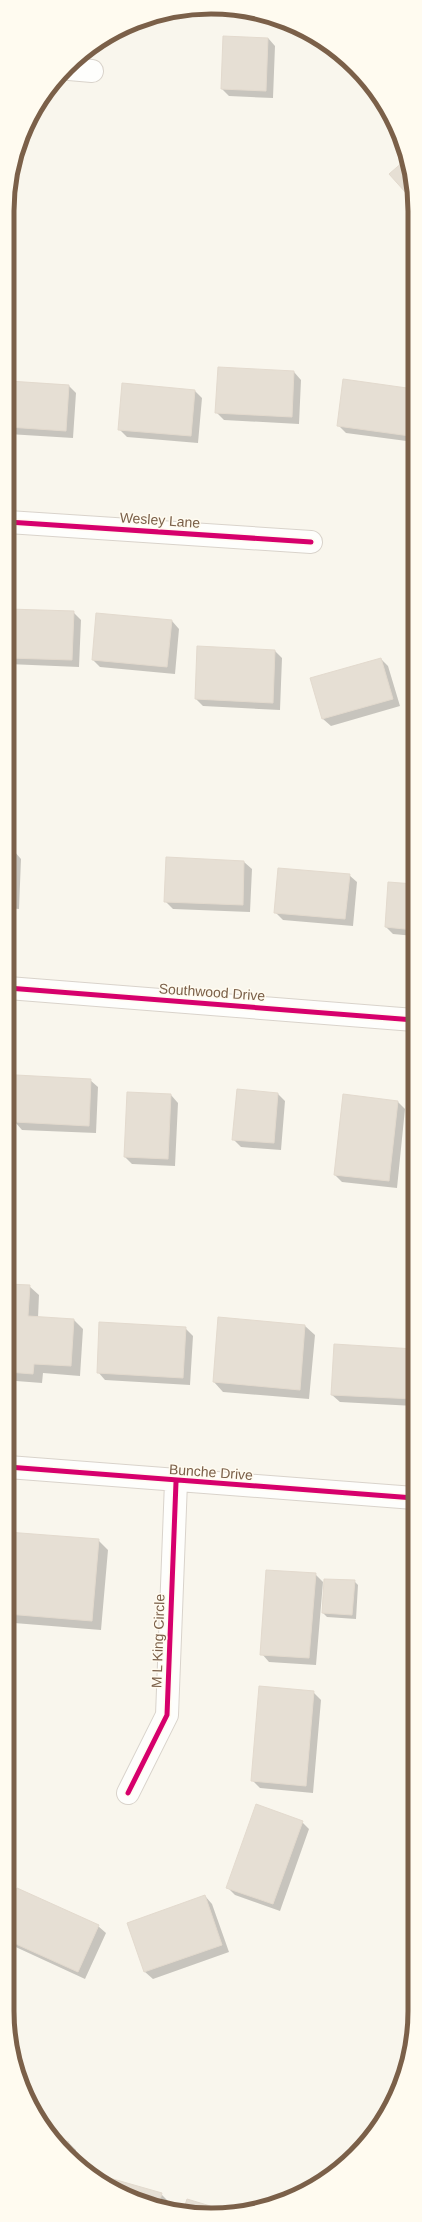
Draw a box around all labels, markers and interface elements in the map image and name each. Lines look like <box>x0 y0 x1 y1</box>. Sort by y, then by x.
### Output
street label: Wesley Lane <box>119 509 201 531</box>
street label: Southwood Drive <box>158 980 266 1004</box>
street label: Bunche Drive <box>169 1461 254 1483</box>
street label: M L King Circle <box>148 1593 168 1688</box>

